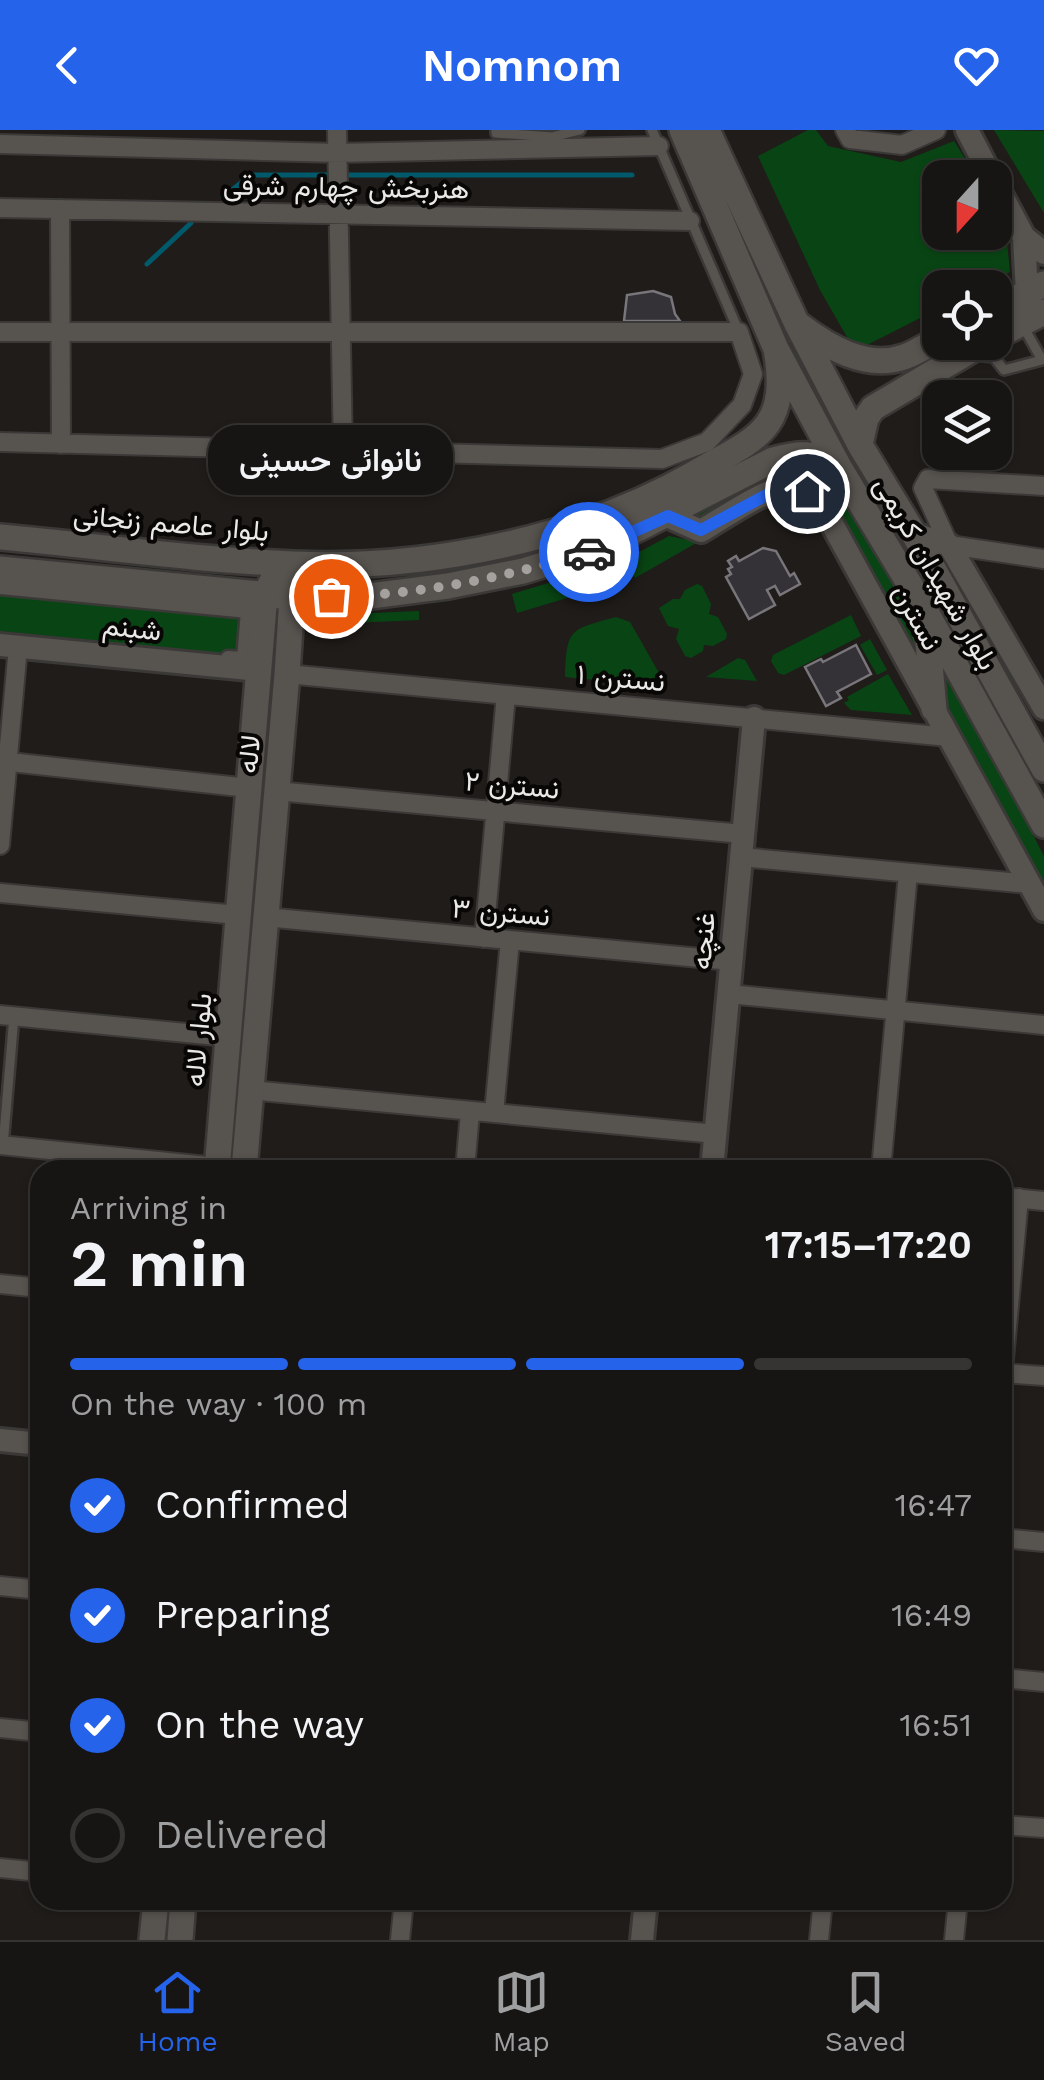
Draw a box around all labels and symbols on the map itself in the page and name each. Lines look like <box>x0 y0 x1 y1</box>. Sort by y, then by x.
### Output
north arrow <box>922 160 1012 250</box>
street label: هنربخش چهارم شرقی <box>223 168 469 208</box>
callout: نانوائی حسینی <box>208 426 454 496</box>
pin <box>765 449 850 534</box>
street label: بلوار شهیدان کریمی <box>866 470 1005 676</box>
street label: بلوار عاصم زنجانی <box>72 498 270 550</box>
courier <box>539 502 639 602</box>
pin <box>289 554 374 639</box>
street label: نسترن <box>885 578 949 656</box>
street label: شبنم <box>101 609 163 649</box>
street label: نسترن ۱ <box>576 658 666 699</box>
street label: لاله <box>231 733 267 775</box>
street label: نسترن ۲ <box>463 764 561 807</box>
street label: نسترن ۳ <box>450 891 552 934</box>
street label: غنچه <box>684 911 724 971</box>
street label: بلوار لاله <box>177 992 220 1088</box>

